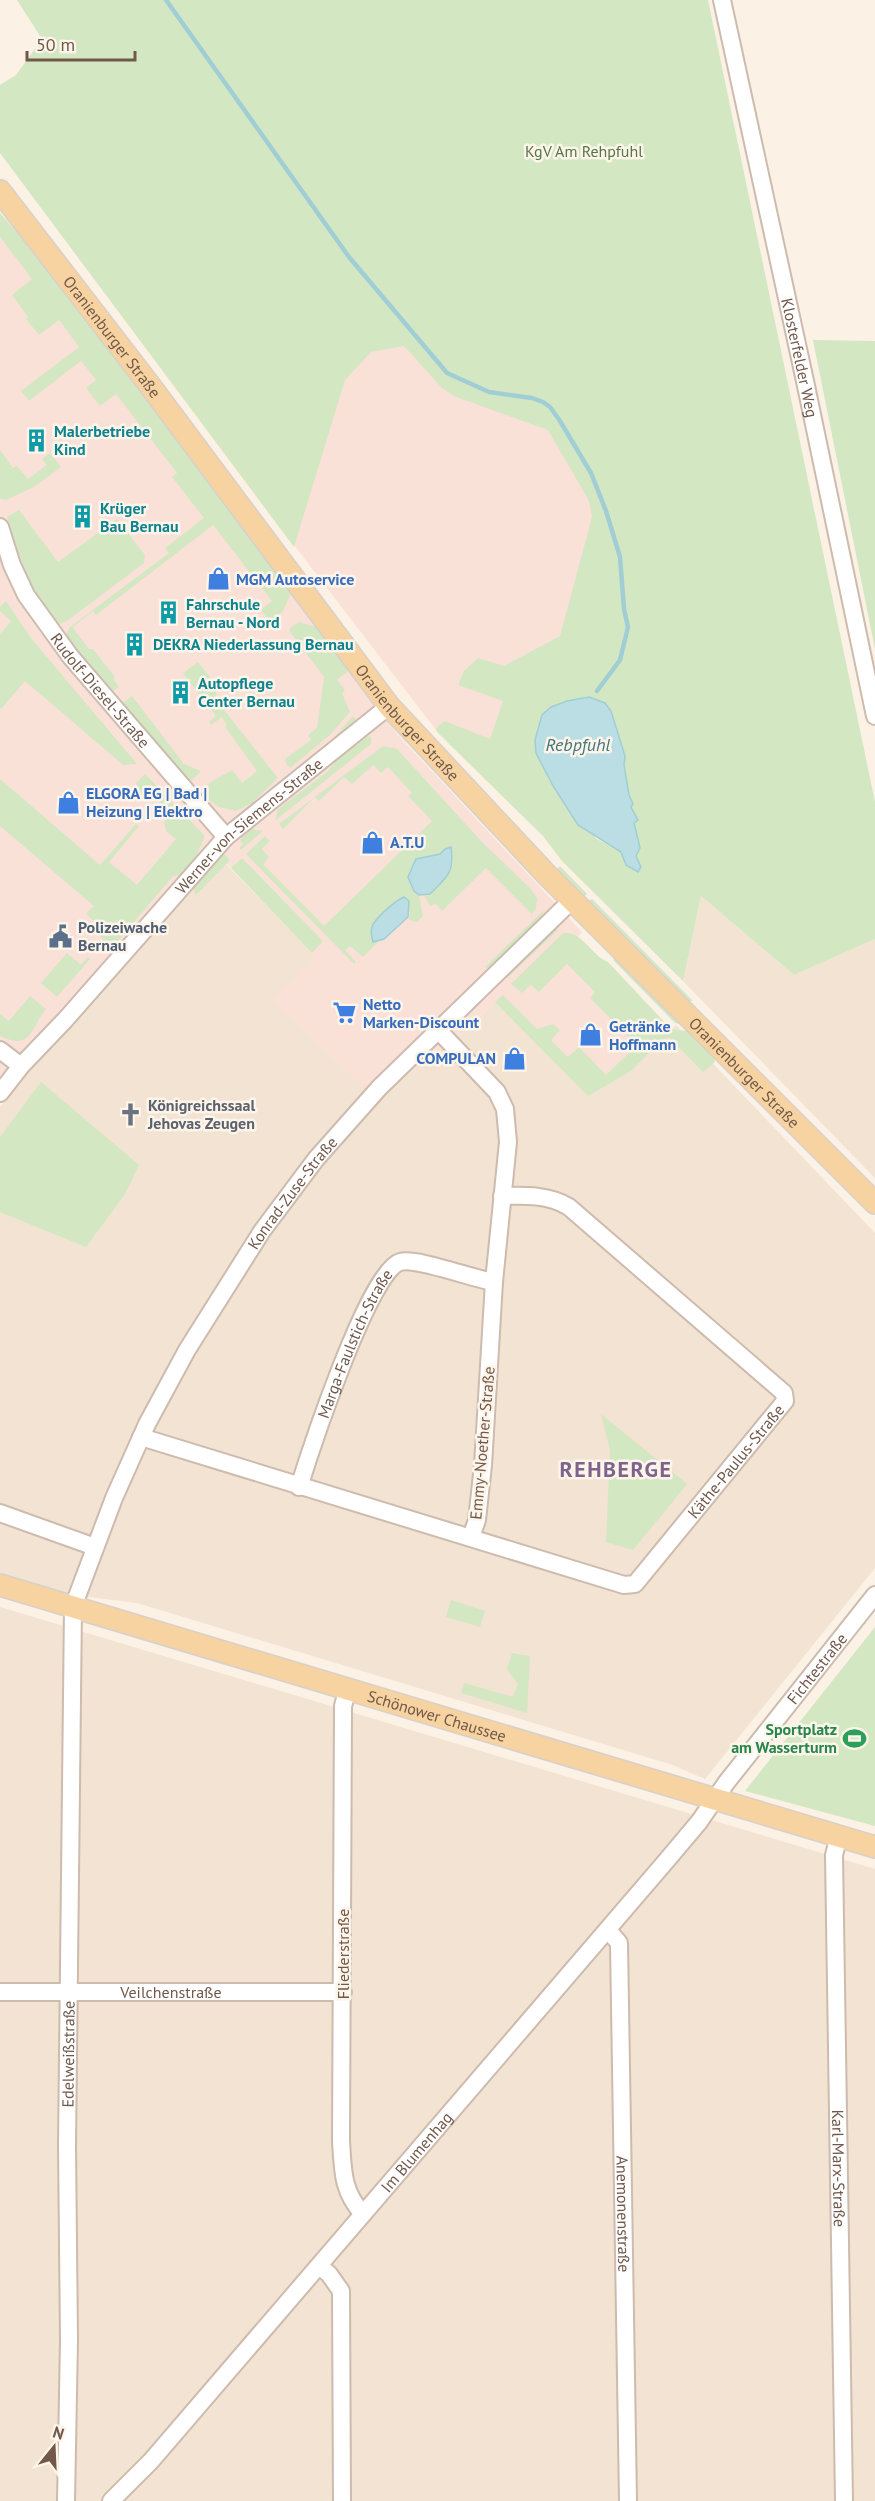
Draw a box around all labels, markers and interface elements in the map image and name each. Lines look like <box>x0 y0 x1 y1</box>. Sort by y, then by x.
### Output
scale bar <box>27 24 135 62</box>
text: 50 m <box>36 33 75 56</box>
park label: KgV Am Rehpfuhl <box>525 141 643 161</box>
street label: Oranienburger Straße <box>59 272 165 402</box>
street label: Klosterfelder Weg <box>777 296 822 419</box>
place label: Malerbetriebe Kind <box>54 421 150 459</box>
building icon: Malerbetriebe Kind <box>23 427 49 453</box>
place label: Krüger Bau Bernau <box>100 498 179 536</box>
building icon: Krüger Bau Bernau <box>69 504 95 530</box>
shop icon: MGM Autoservice <box>205 566 231 592</box>
place label: MGM Autoservice <box>236 569 354 589</box>
place label: Fahrschule Bernau - Nord <box>186 594 280 632</box>
building icon: Fahrschule Bernau - Nord <box>155 600 181 626</box>
street label: Rudolf-Diesel-Straße <box>47 629 154 752</box>
building icon: DEKRA Niederlassung Bernau <box>122 631 148 657</box>
place label: DEKRA Niederlassung Bernau <box>153 634 354 654</box>
street label: Oranienburger Straße <box>351 660 464 785</box>
place label: Autopflege Center Bernau <box>198 673 295 711</box>
building icon: Autopflege Center Bernau <box>167 679 193 705</box>
water label: Rebpfuhl <box>546 733 611 756</box>
street label: Werner-von-Siemens-Straße <box>171 753 327 898</box>
place label: ELGORA EG | Bad | Heizung | Elektro <box>86 783 207 821</box>
shop icon: ELGORA EG | Bad | Heizung | Elektro <box>55 789 81 815</box>
shop icon: A.T.U <box>359 829 385 855</box>
place label: A.T.U <box>390 832 424 852</box>
place label: Polizeiwache Bernau <box>78 917 167 955</box>
public building icon: Polizeiwache Bernau <box>47 923 73 949</box>
place label: Netto Marken-Discount <box>363 994 480 1032</box>
supermarket icon: Netto Marken-Discount <box>332 1000 358 1026</box>
street label: Oranienburger Straße <box>685 1013 804 1132</box>
place label: Getränke Hoffmann <box>609 1016 676 1054</box>
shop icon: Getränke Hoffmann <box>578 1022 604 1048</box>
shop icon: COMPULAN <box>501 1045 527 1071</box>
place label: COMPULAN <box>416 1048 496 1068</box>
place label: Königreichssaal Jehovas Zeugen <box>147 1095 255 1133</box>
church icon: Königreichssaal Jehovas Zeugen <box>117 1101 143 1127</box>
street label: Konrad-Zuse-Straße <box>243 1132 341 1253</box>
street label: Marga-Faulstich-Straße <box>313 1265 397 1421</box>
street label: Emmy-Noether-Straße <box>465 1366 499 1520</box>
street label: Käthe-Paulus-Straße <box>683 1400 788 1522</box>
district label: REHBERGE <box>560 1455 672 1483</box>
street label: Fichtestraße <box>783 1629 851 1708</box>
street label: Schönower Chaussee <box>365 1686 509 1746</box>
place label: Sportplatz am Wasserturm <box>731 1719 837 1757</box>
sports icon: Sportplatz am Wasserturm <box>842 1725 868 1751</box>
street label: Fliederstraße <box>333 1909 353 1999</box>
street label: Veilchenstraße <box>119 1982 222 2002</box>
street label: Edelweißstraße <box>57 2001 79 2108</box>
street label: Im Blumenhag <box>376 2107 457 2196</box>
street label: Karl-Marx-Straße <box>828 2109 850 2227</box>
street label: Anemonenstraße <box>612 2155 634 2272</box>
north arrow <box>24 2417 84 2477</box>
text: N <box>51 2422 67 2444</box>

